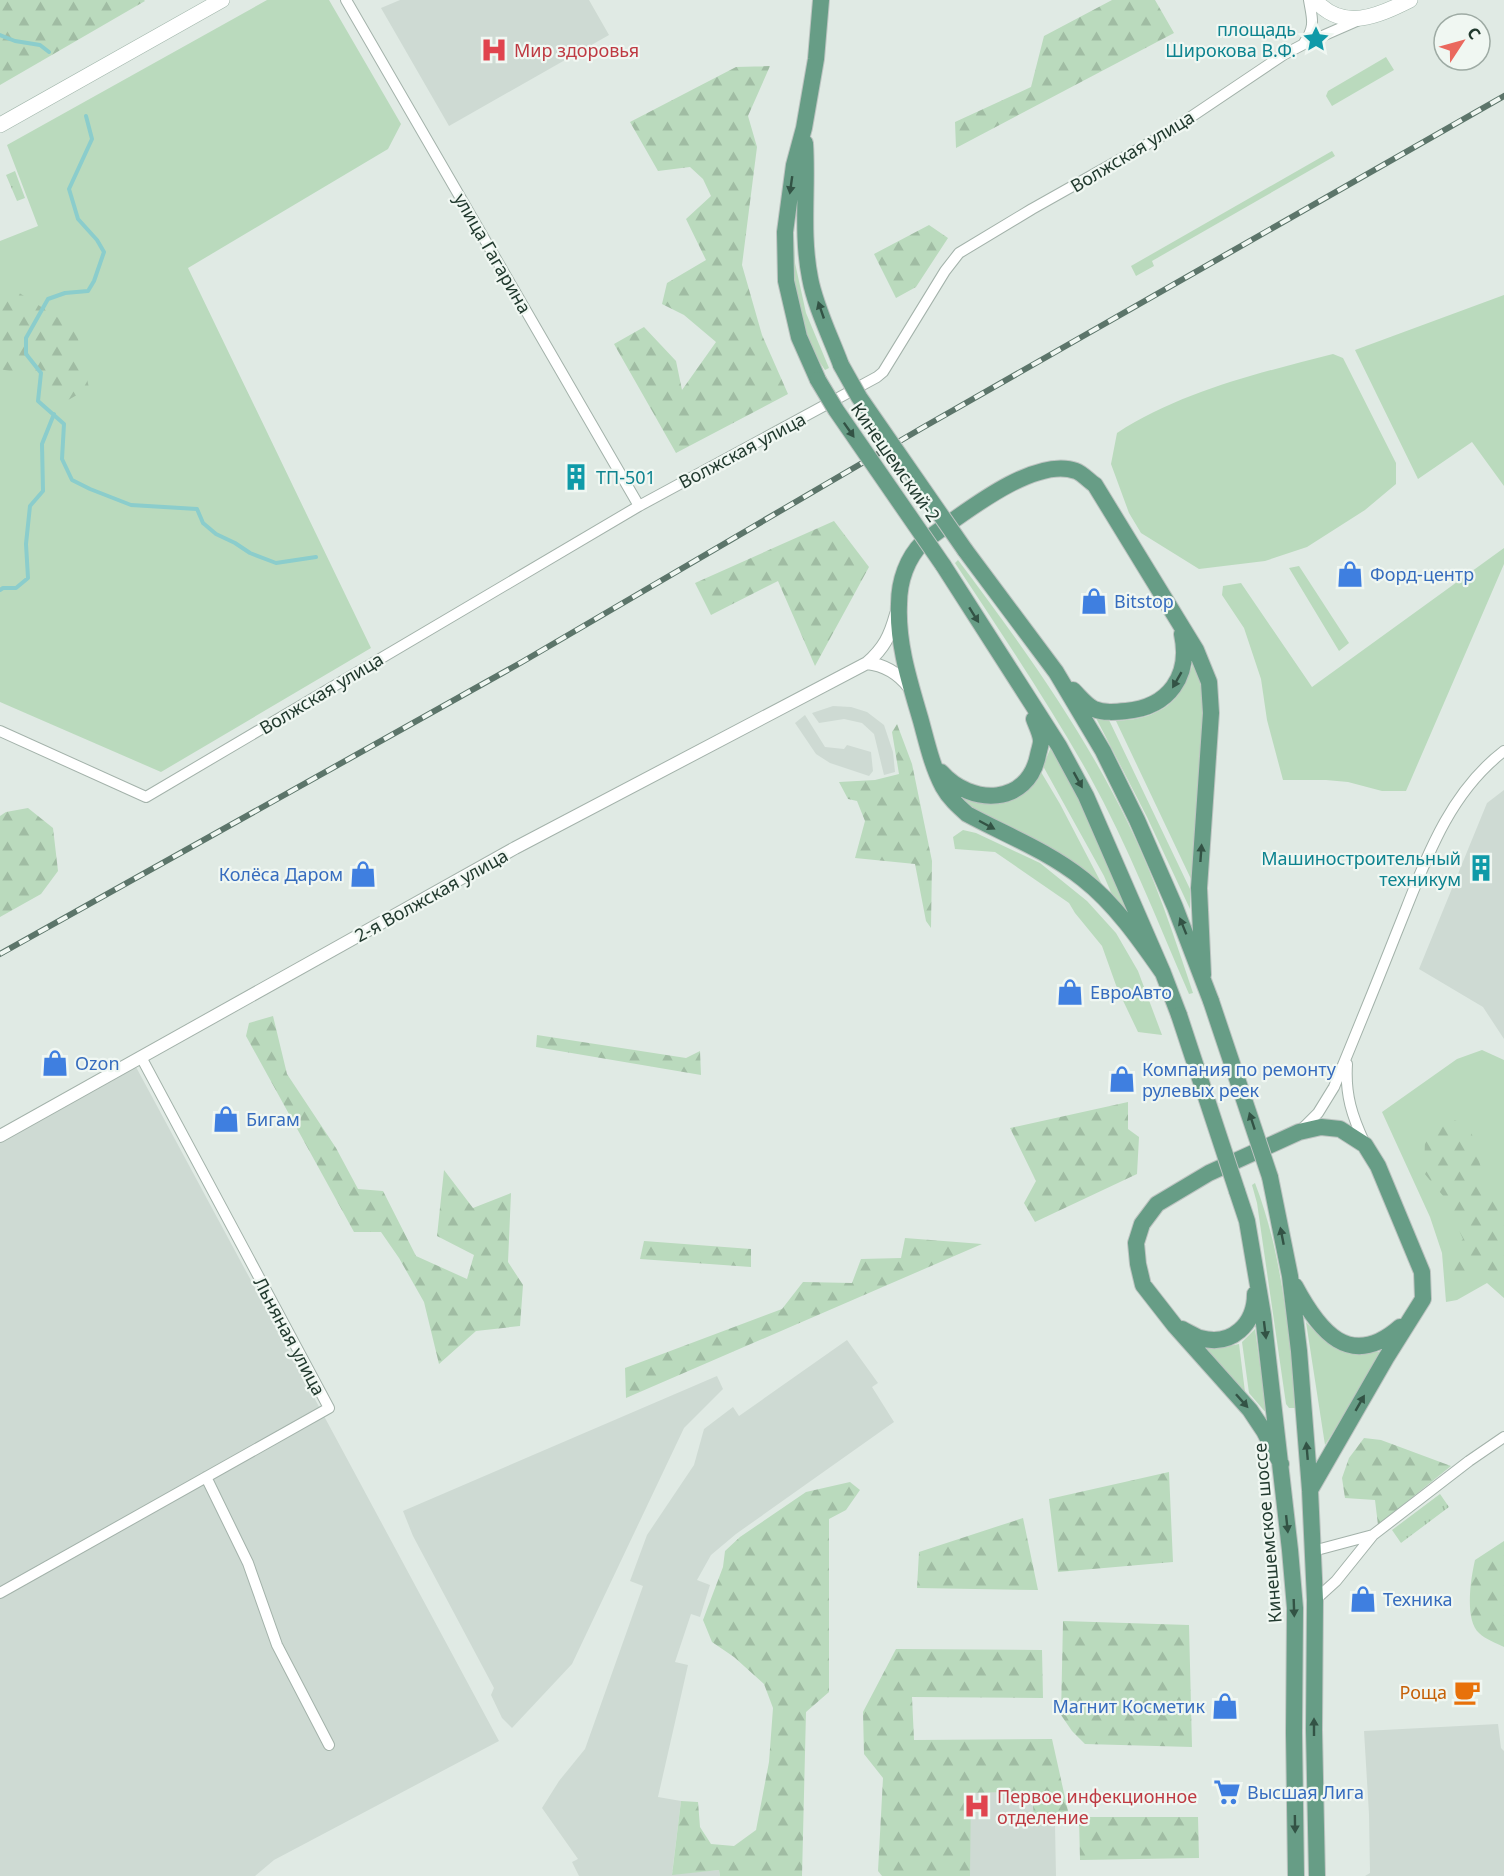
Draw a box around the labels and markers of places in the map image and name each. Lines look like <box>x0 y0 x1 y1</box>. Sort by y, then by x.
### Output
place label: площадь Широкова В.Ф. <box>1165 17 1296 62</box>
place icon: площадь Широкова В.Ф. <box>1301 24 1331 54</box>
hospital icon: Мир здоровья <box>479 35 509 65</box>
place label: Мир здоровья <box>514 38 639 62</box>
building icon: ТП-501 <box>561 462 591 492</box>
place label: ТП-501 <box>596 465 656 489</box>
shop icon: Форд-центр <box>1335 559 1365 589</box>
place label: Форд-центр <box>1370 562 1474 586</box>
shop icon: Bitstop <box>1079 586 1109 616</box>
place label: Bitstop <box>1114 589 1174 613</box>
place label: Машиностроительный техникум <box>1261 846 1461 891</box>
building icon: Машиностроительный техникум <box>1466 853 1496 883</box>
shop icon: Колёса Даром <box>348 859 378 889</box>
place label: Колёса Даром <box>219 862 343 886</box>
shop icon: ЕвроАвто <box>1055 977 1085 1007</box>
place label: ЕвроАвто <box>1090 980 1172 1004</box>
shop icon: Ozon <box>40 1048 70 1078</box>
place label: Ozon <box>75 1051 120 1075</box>
place label: Компания по ремонту рулевых реек <box>1142 1057 1337 1102</box>
shop icon: Компания по ремонту рулевых реек <box>1107 1064 1137 1094</box>
shop icon: Бигам <box>211 1104 241 1134</box>
place label: Бигам <box>246 1107 300 1131</box>
shop icon: Техника <box>1348 1584 1378 1614</box>
place label: Техника <box>1383 1587 1452 1611</box>
cafe icon: Роща <box>1452 1677 1482 1707</box>
place label: Роща <box>1399 1680 1447 1704</box>
shop icon: Магнит Косметик <box>1210 1691 1240 1721</box>
place label: Магнит Косметик <box>1052 1694 1205 1718</box>
supermarket icon: Высшая Лига <box>1212 1777 1242 1807</box>
place label: Высшая Лига <box>1247 1780 1364 1804</box>
place label: Первое инфекционное отделение <box>997 1784 1197 1829</box>
hospital icon: Первое инфекционное отделение <box>962 1791 992 1821</box>

